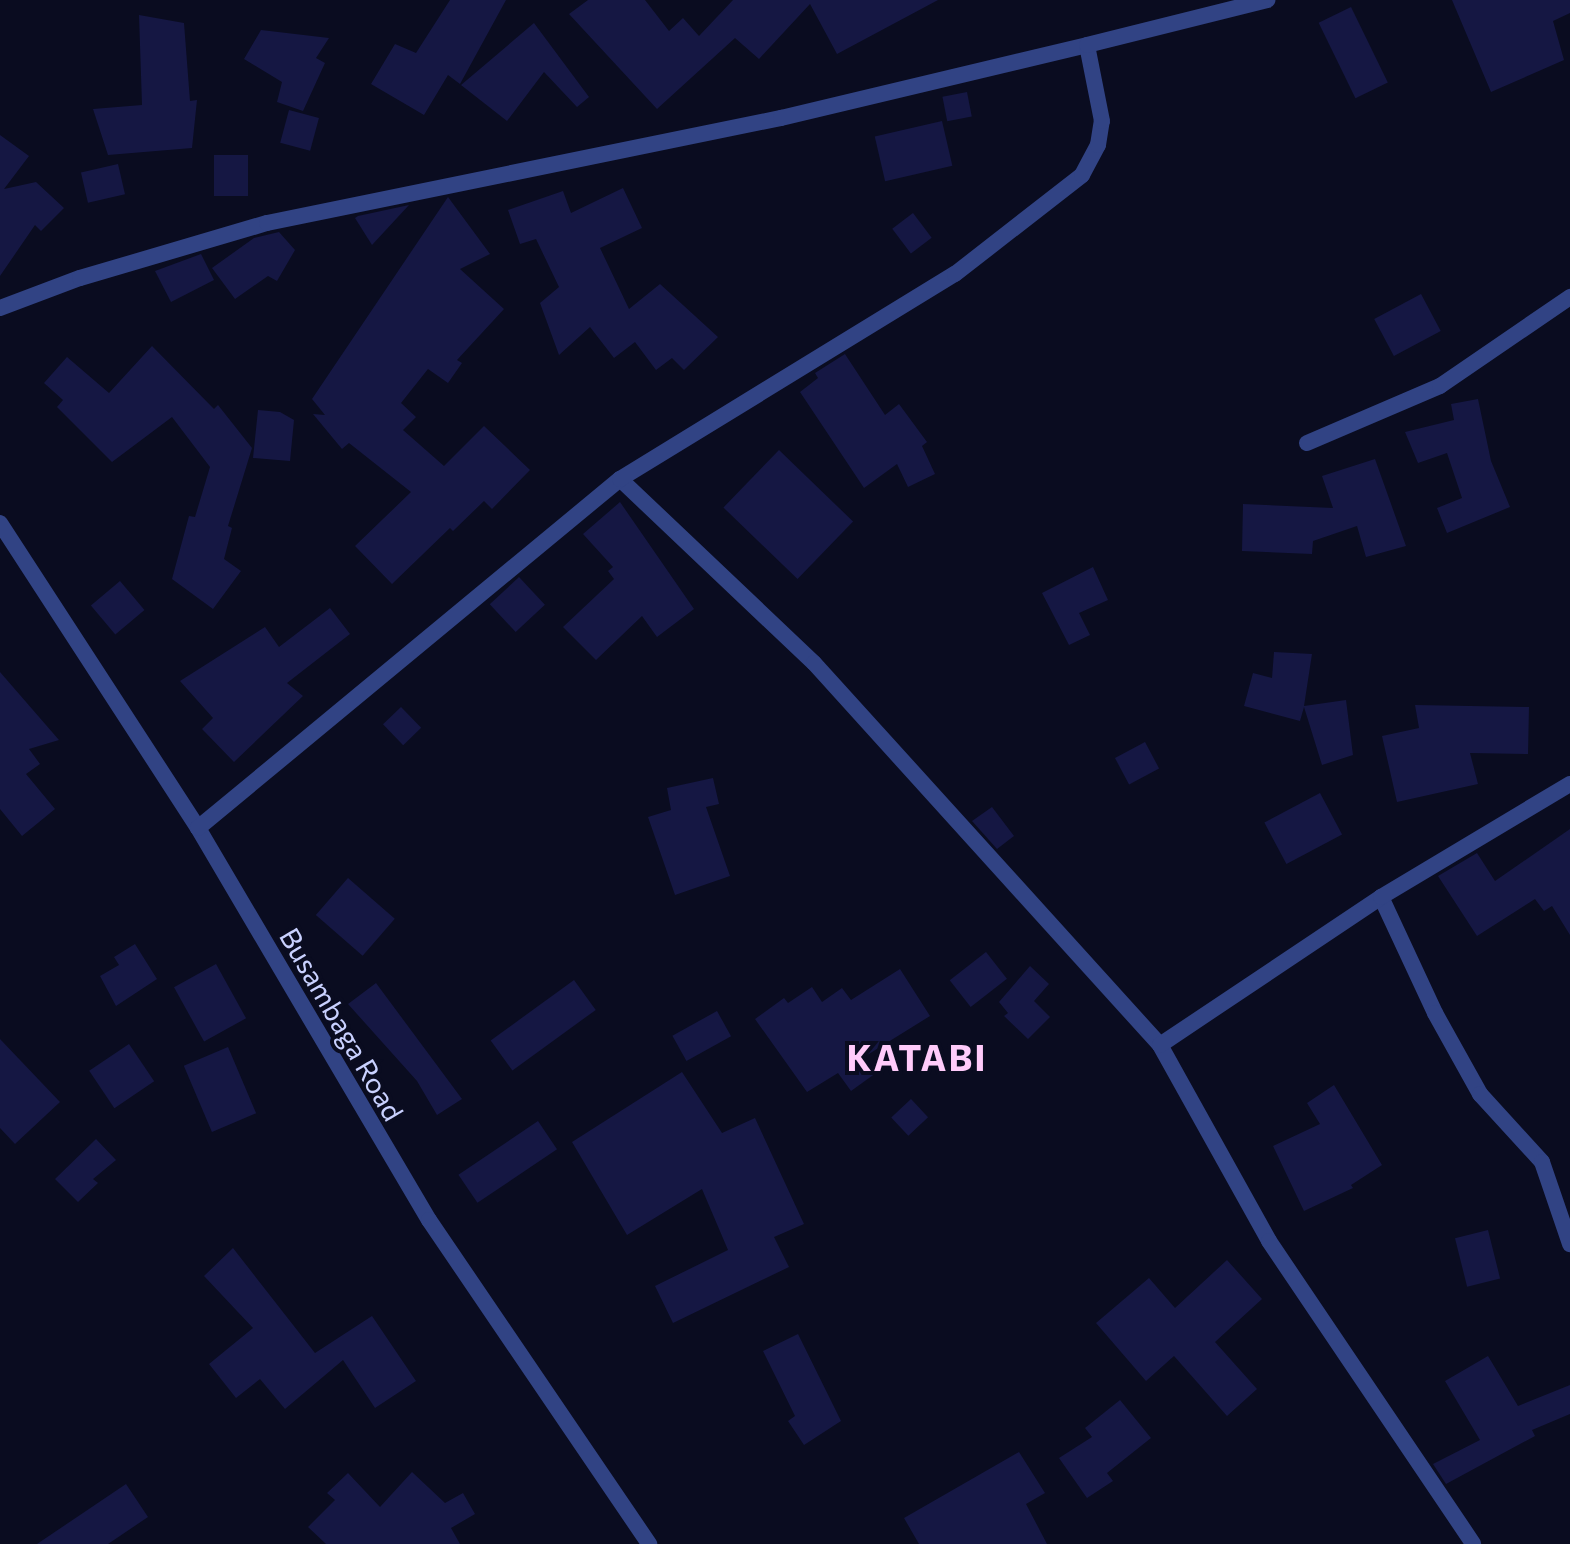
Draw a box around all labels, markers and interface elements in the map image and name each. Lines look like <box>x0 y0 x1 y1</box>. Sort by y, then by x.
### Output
street label: Busambaga Road <box>273 922 411 1126</box>
district label: KATABI <box>846 1035 988 1079</box>

